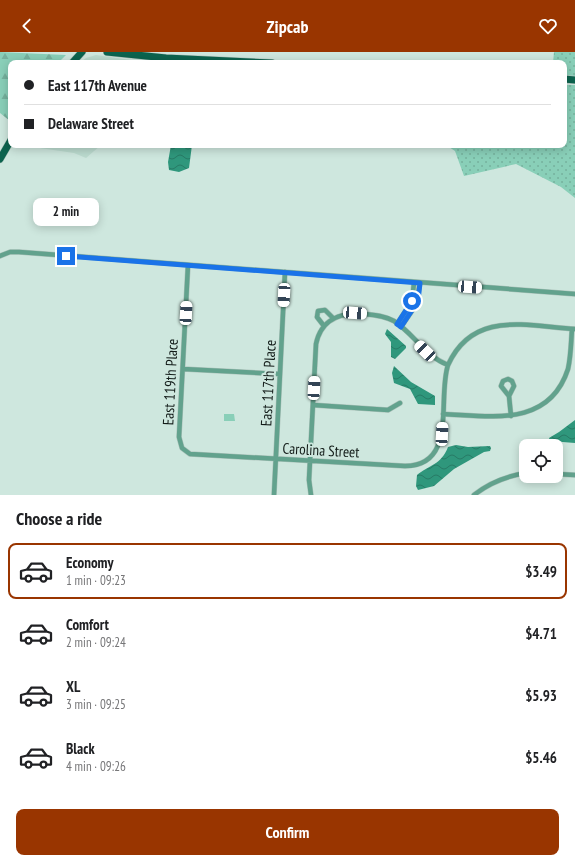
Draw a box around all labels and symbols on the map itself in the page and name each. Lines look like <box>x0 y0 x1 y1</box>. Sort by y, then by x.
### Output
callout: 2 min <box>33 198 99 226</box>
route end <box>57 247 75 265</box>
car <box>458 280 482 294</box>
car <box>277 283 291 307</box>
route start <box>403 292 421 310</box>
car <box>179 301 193 325</box>
car <box>343 306 367 320</box>
street label: East 119th Place <box>158 338 182 426</box>
car <box>412 338 438 364</box>
street label: East 117th Place <box>256 339 280 427</box>
car <box>307 376 321 400</box>
car <box>435 422 449 446</box>
street label: Carolina Street <box>282 439 360 461</box>

